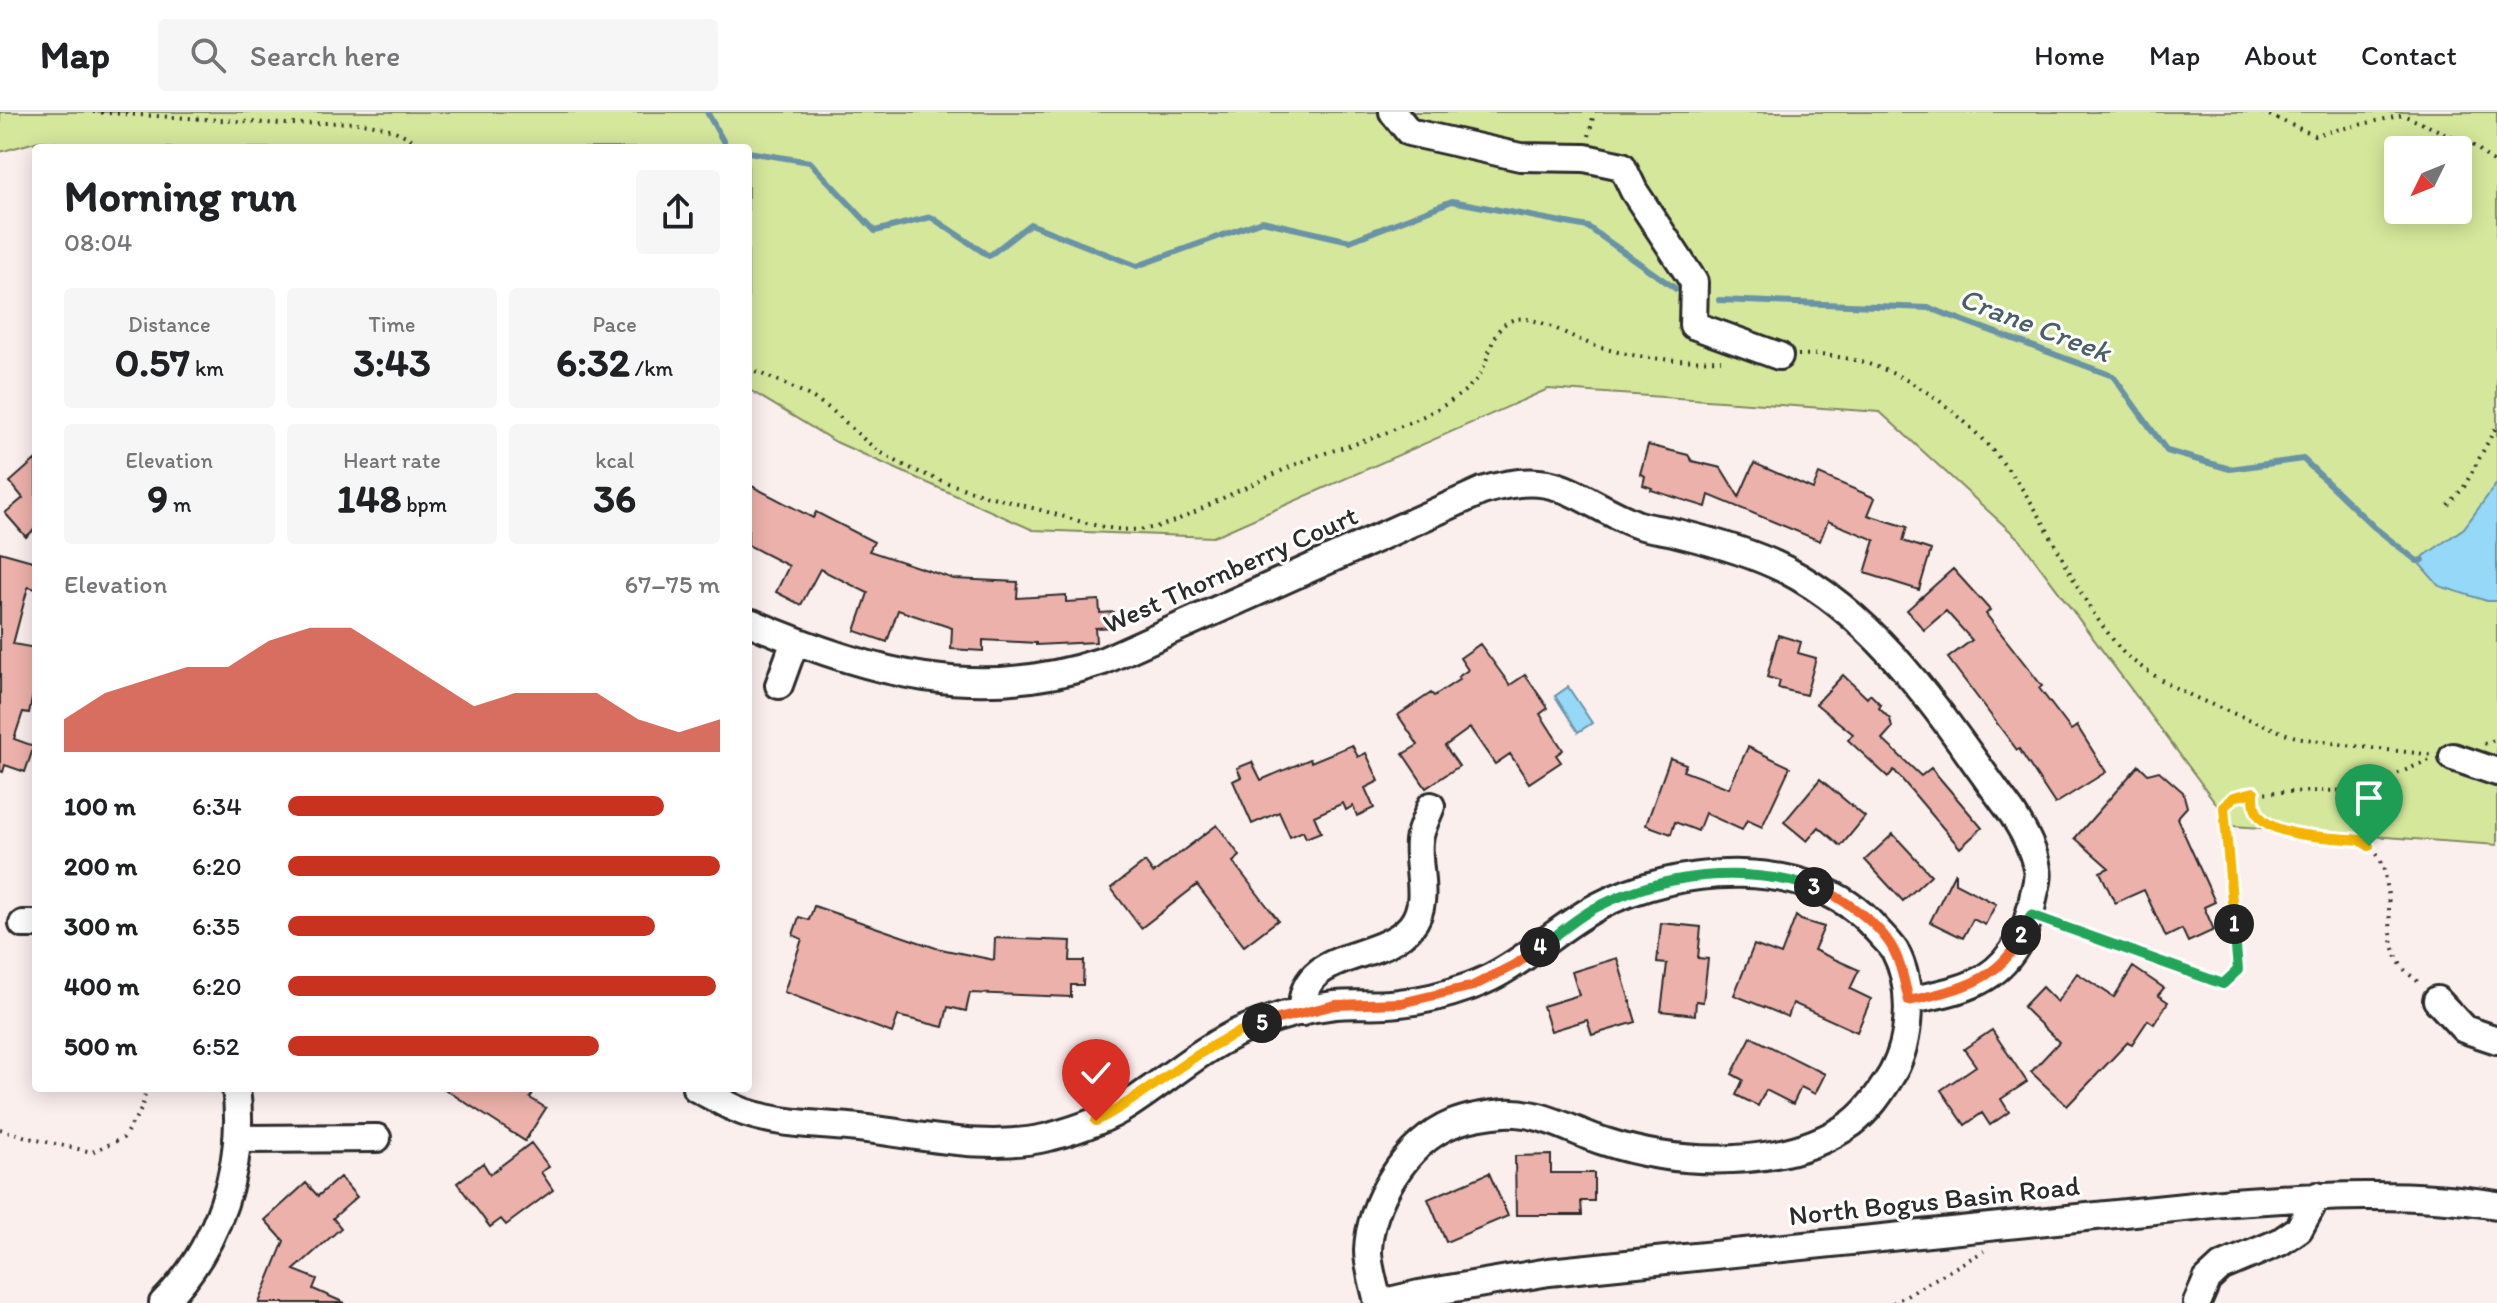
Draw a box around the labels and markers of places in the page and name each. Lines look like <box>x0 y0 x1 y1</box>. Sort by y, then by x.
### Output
pin <box>2335 764 2403 846</box>
pin: 3 <box>1794 867 1834 907</box>
pin: 1 <box>2214 904 2254 944</box>
pin: 2 <box>2001 915 2041 955</box>
pin: 4 <box>1520 927 1560 967</box>
pin: 5 <box>1242 1003 1282 1043</box>
pin <box>1062 1039 1130 1121</box>

